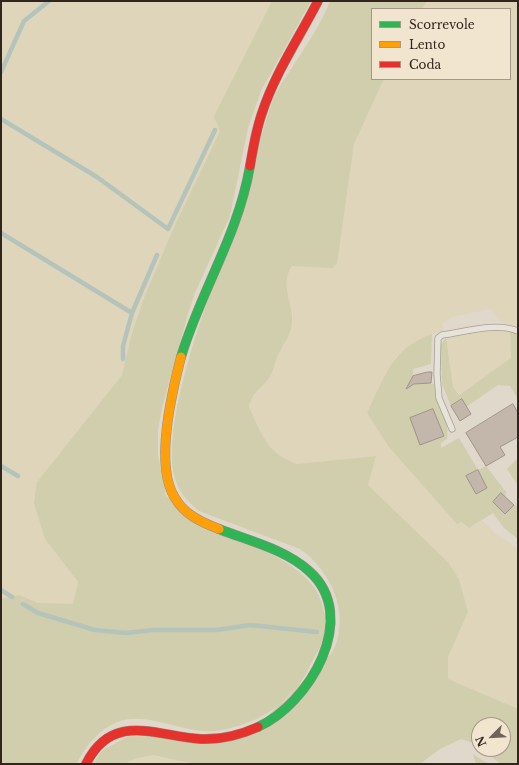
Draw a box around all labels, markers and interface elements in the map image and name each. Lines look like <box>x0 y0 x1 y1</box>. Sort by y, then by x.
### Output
legend <box>371 8 511 80</box>
text: Scorrevole <box>409 17 475 32</box>
text: Lento <box>409 37 445 52</box>
text: Coda <box>409 57 441 72</box>
north arrow <box>471 717 511 757</box>
text: N <box>472 734 489 749</box>

